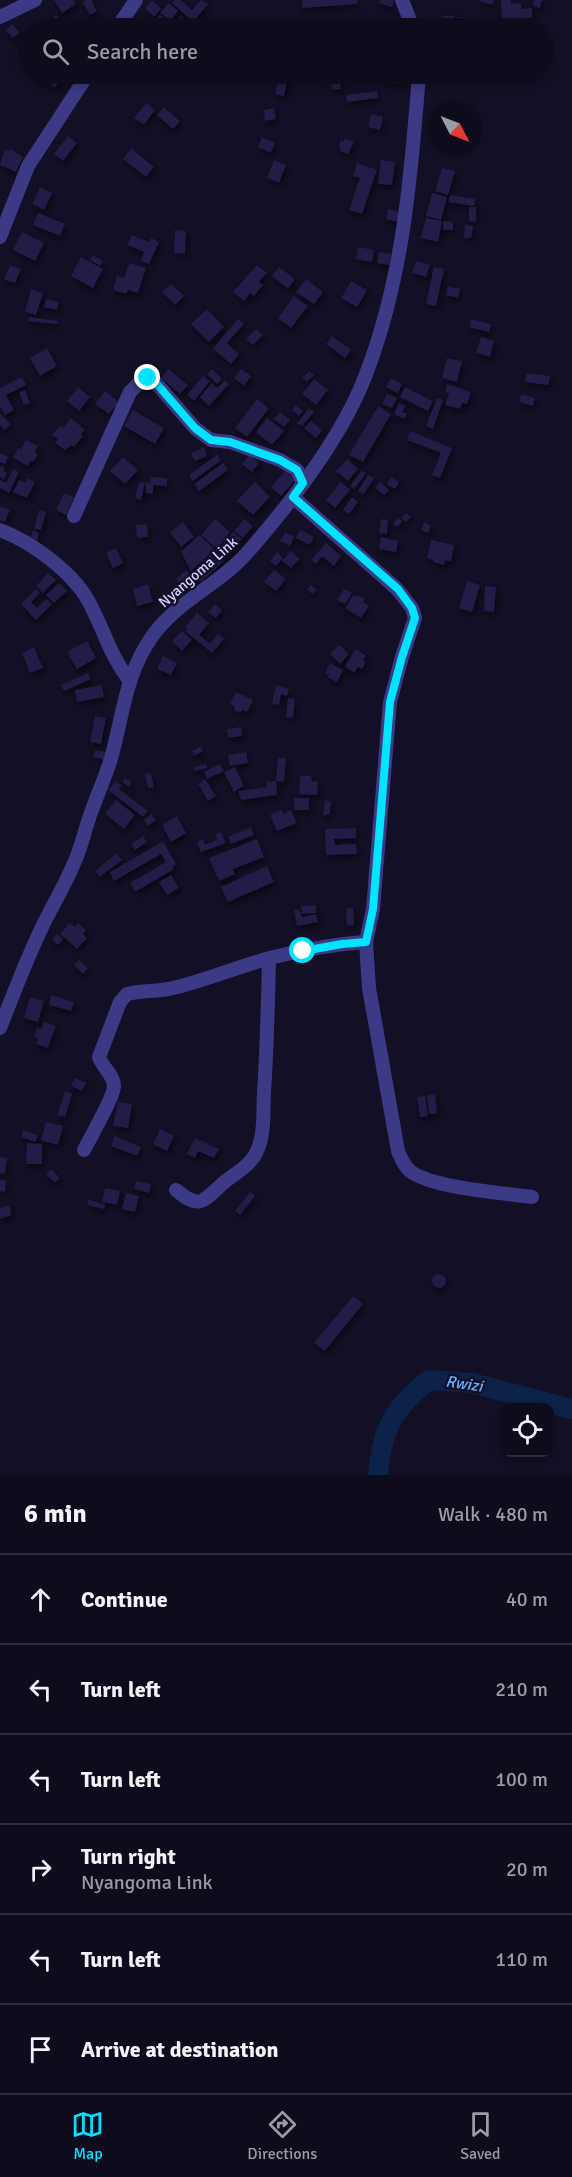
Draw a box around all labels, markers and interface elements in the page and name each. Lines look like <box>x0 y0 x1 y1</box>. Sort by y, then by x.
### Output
search box <box>18 18 554 84</box>
icon: search <box>39 35 72 68</box>
text: Search here <box>87 38 198 65</box>
north arrow <box>428 102 482 156</box>
route end <box>134 364 160 390</box>
street label: Nyangoma Link <box>155 533 242 611</box>
route start <box>289 937 315 963</box>
water label: Rwizi <box>444 1372 485 1397</box>
map controls <box>500 1403 554 1457</box>
button: locate <box>500 1403 554 1457</box>
text: 6 min <box>24 1498 87 1530</box>
text: Walk · 480 m <box>438 1502 548 1527</box>
icon: ahead <box>24 1583 57 1616</box>
text: Continue <box>81 1586 168 1613</box>
text: 40 m <box>506 1587 548 1612</box>
icon: left <box>24 1673 57 1706</box>
text: Turn left <box>81 1676 161 1703</box>
text: 210 m <box>495 1677 548 1702</box>
icon: left <box>24 1763 57 1796</box>
text: Turn left <box>81 1766 161 1793</box>
text: 100 m <box>495 1767 548 1792</box>
text: Turn right <box>81 1843 176 1870</box>
icon: right <box>24 1853 57 1886</box>
text: 20 m <box>506 1857 548 1882</box>
text: Nyangoma Link <box>81 1870 213 1895</box>
icon: left <box>24 1943 57 1976</box>
text: Turn left <box>81 1946 161 1973</box>
text: 110 m <box>495 1947 548 1972</box>
icon: arrive <box>24 2033 57 2066</box>
text: Arrive at destination <box>81 2036 278 2063</box>
tab: Map <box>71 2108 104 2164</box>
tab: Directions <box>247 2108 317 2164</box>
tab: Saved <box>460 2108 501 2164</box>

